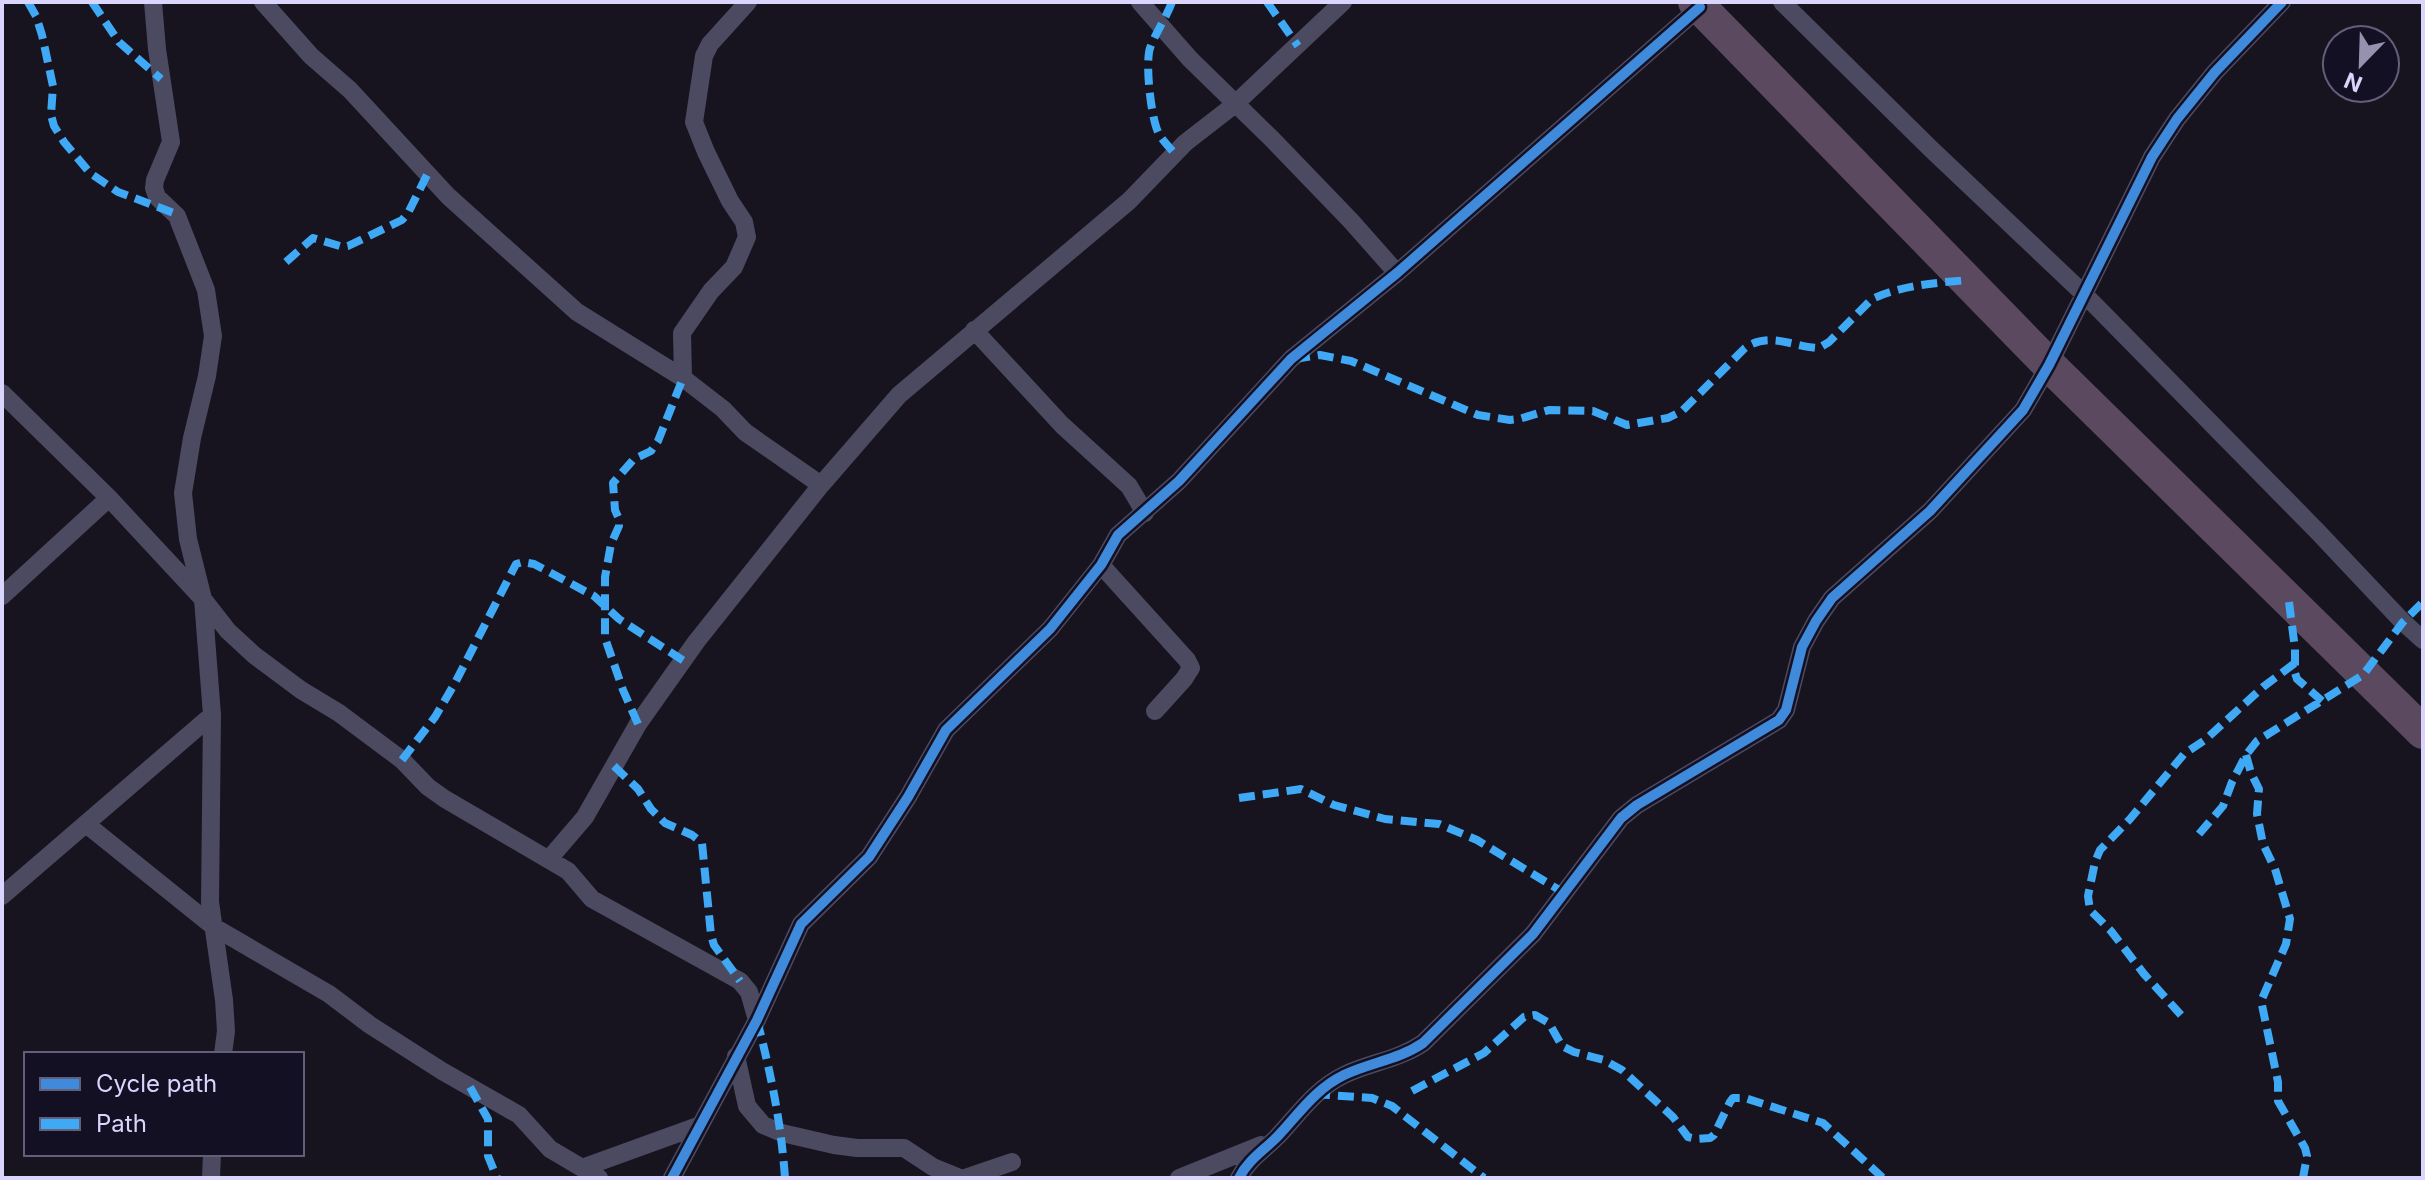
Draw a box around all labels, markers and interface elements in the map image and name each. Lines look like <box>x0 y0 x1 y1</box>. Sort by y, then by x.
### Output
north arrow <box>2321 24 2401 104</box>
text: N <box>2340 67 2366 98</box>
legend <box>24 1052 304 1156</box>
text: Cycle path <box>96 1069 217 1098</box>
text: Path <box>96 1109 147 1138</box>

